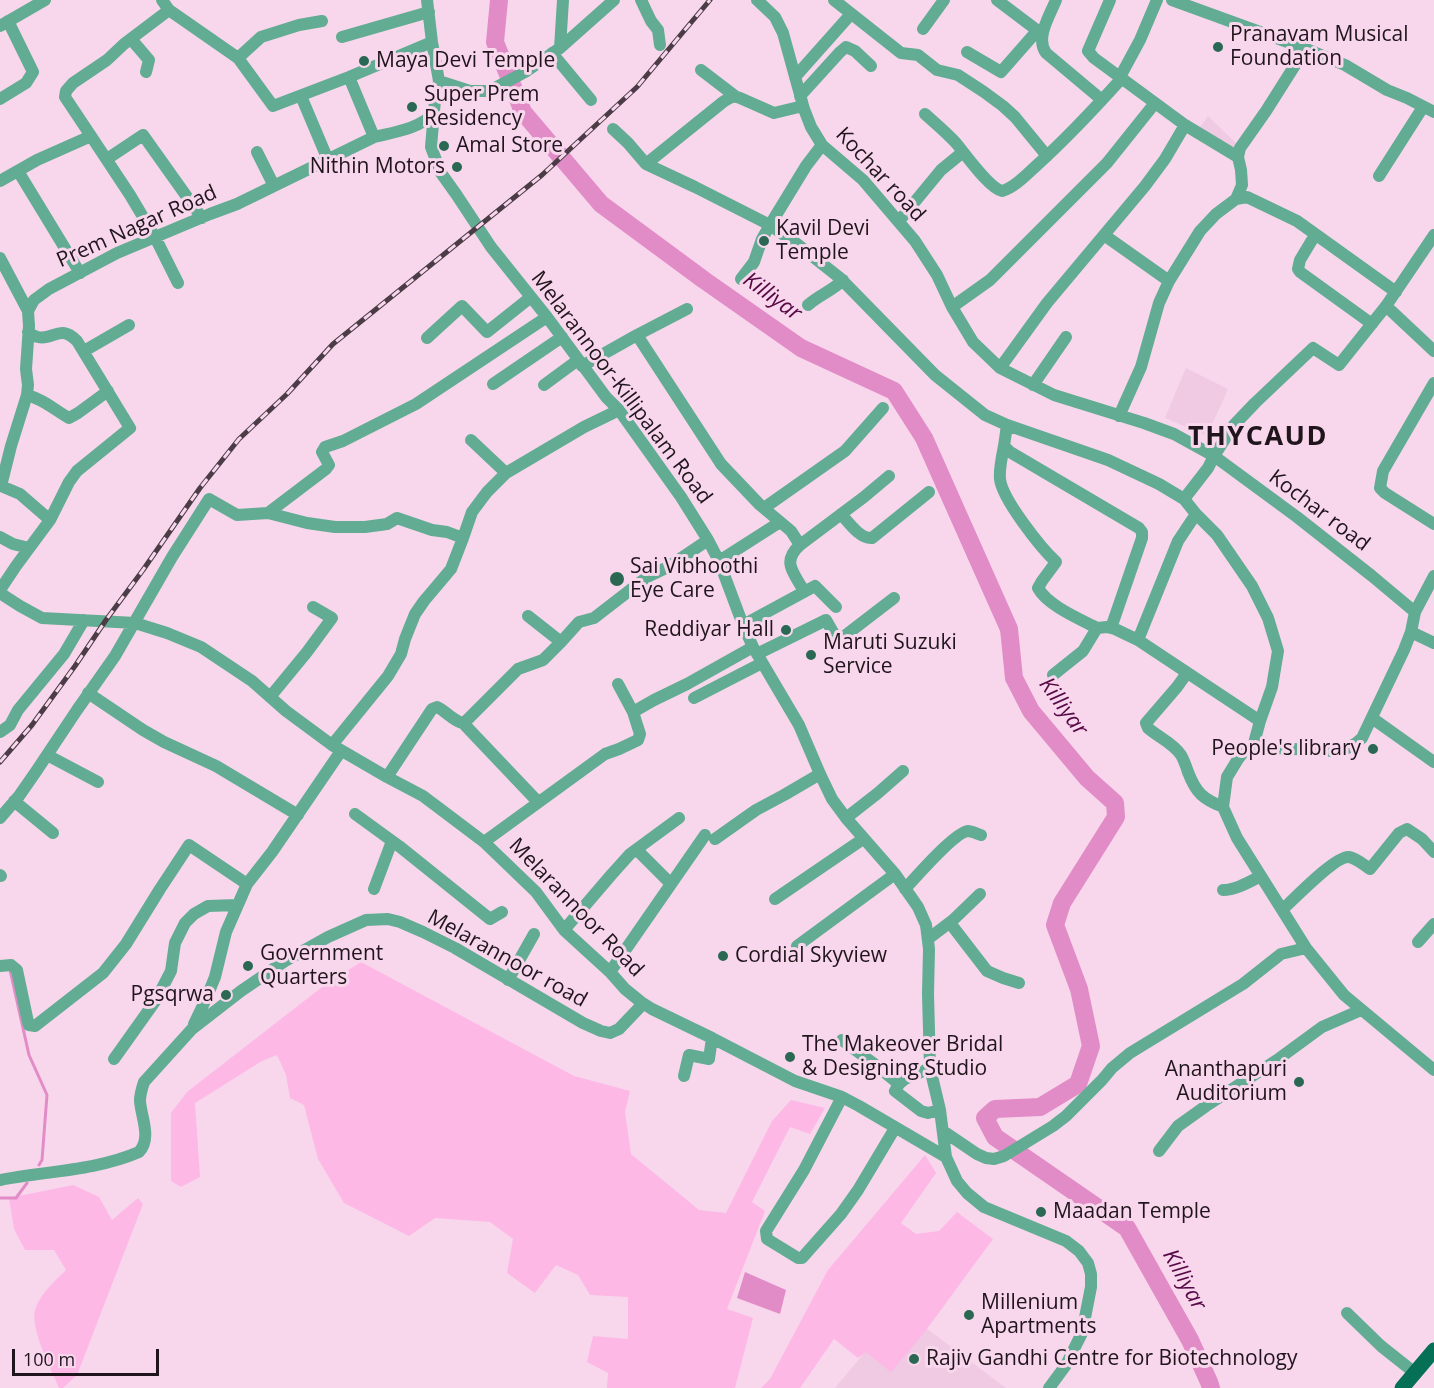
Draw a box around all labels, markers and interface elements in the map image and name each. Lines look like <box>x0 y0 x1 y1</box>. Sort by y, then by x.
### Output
place label: Pranavam Musical Foundation <box>1230 22 1409 72</box>
marker: Pranavam Musical Foundation <box>1211 40 1225 54</box>
place label: Maya Devi Temple <box>376 48 555 74</box>
marker: Maya Devi Temple <box>357 54 371 68</box>
place label: Super Prem Residency <box>424 82 540 132</box>
marker: Super Prem Residency <box>405 100 419 114</box>
street label: Kochar road <box>830 123 930 227</box>
place label: Amal Store <box>456 133 563 159</box>
marker: Amal Store <box>437 139 451 153</box>
place label: Nithin Motors <box>310 154 445 180</box>
marker: Nithin Motors <box>450 160 464 174</box>
street label: Prem Nagar Road <box>53 180 221 274</box>
place label: Kavil Devi Temple <box>776 216 870 266</box>
marker: Kavil Devi Temple <box>757 234 771 248</box>
street label: Melarannoor-Killipalam Road <box>525 267 717 509</box>
water label: Killiyar <box>738 267 806 327</box>
district label: THYCAUD <box>1188 421 1328 453</box>
street label: Kochar road <box>1264 465 1374 557</box>
place label: Sai Vibhoothi Eye Care <box>630 554 758 604</box>
marker: Sai Vibhoothi Eye Care <box>608 570 626 588</box>
place label: Reddiyar Hall <box>644 617 774 643</box>
marker: Reddiyar Hall <box>779 623 793 637</box>
place label: Maruti Suzuki Service <box>823 630 957 680</box>
marker: Maruti Suzuki Service <box>804 648 818 662</box>
water label: Killiyar <box>1033 673 1093 741</box>
place label: People's library <box>1211 736 1361 762</box>
marker: People's library <box>1366 742 1380 756</box>
street label: Melarannoor Road <box>503 833 649 983</box>
street label: Melarannoor road <box>423 905 591 1013</box>
place label: Government Quarters <box>260 941 383 991</box>
place label: Cordial Skyview <box>735 943 887 969</box>
marker: Cordial Skyview <box>716 949 730 963</box>
marker: Government Quarters <box>241 959 255 973</box>
place label: Pgsqrwa <box>131 982 214 1008</box>
marker: Pgsqrwa <box>219 988 233 1002</box>
place label: The Makeover Bridal & Designing Studio <box>802 1032 1003 1082</box>
marker: The Makeover Bridal & Designing Studio <box>783 1050 797 1064</box>
place label: Ananthapuri Auditorium <box>1165 1057 1287 1107</box>
marker: Ananthapuri Auditorium <box>1292 1075 1306 1089</box>
place label: Maadan Temple <box>1053 1199 1211 1225</box>
marker: Maadan Temple <box>1034 1205 1048 1219</box>
water label: Killiyar <box>1157 1245 1211 1315</box>
place label: Millenium Apartments <box>981 1290 1096 1340</box>
marker: Millenium Apartments <box>962 1308 976 1322</box>
scale bar <box>15 1337 162 1375</box>
place label: Rajiv Gandhi Centre for Biotechnology <box>926 1346 1298 1372</box>
text: 100 m <box>23 1347 75 1371</box>
marker: Rajiv Gandhi Centre for Biotechnology <box>907 1352 921 1366</box>

